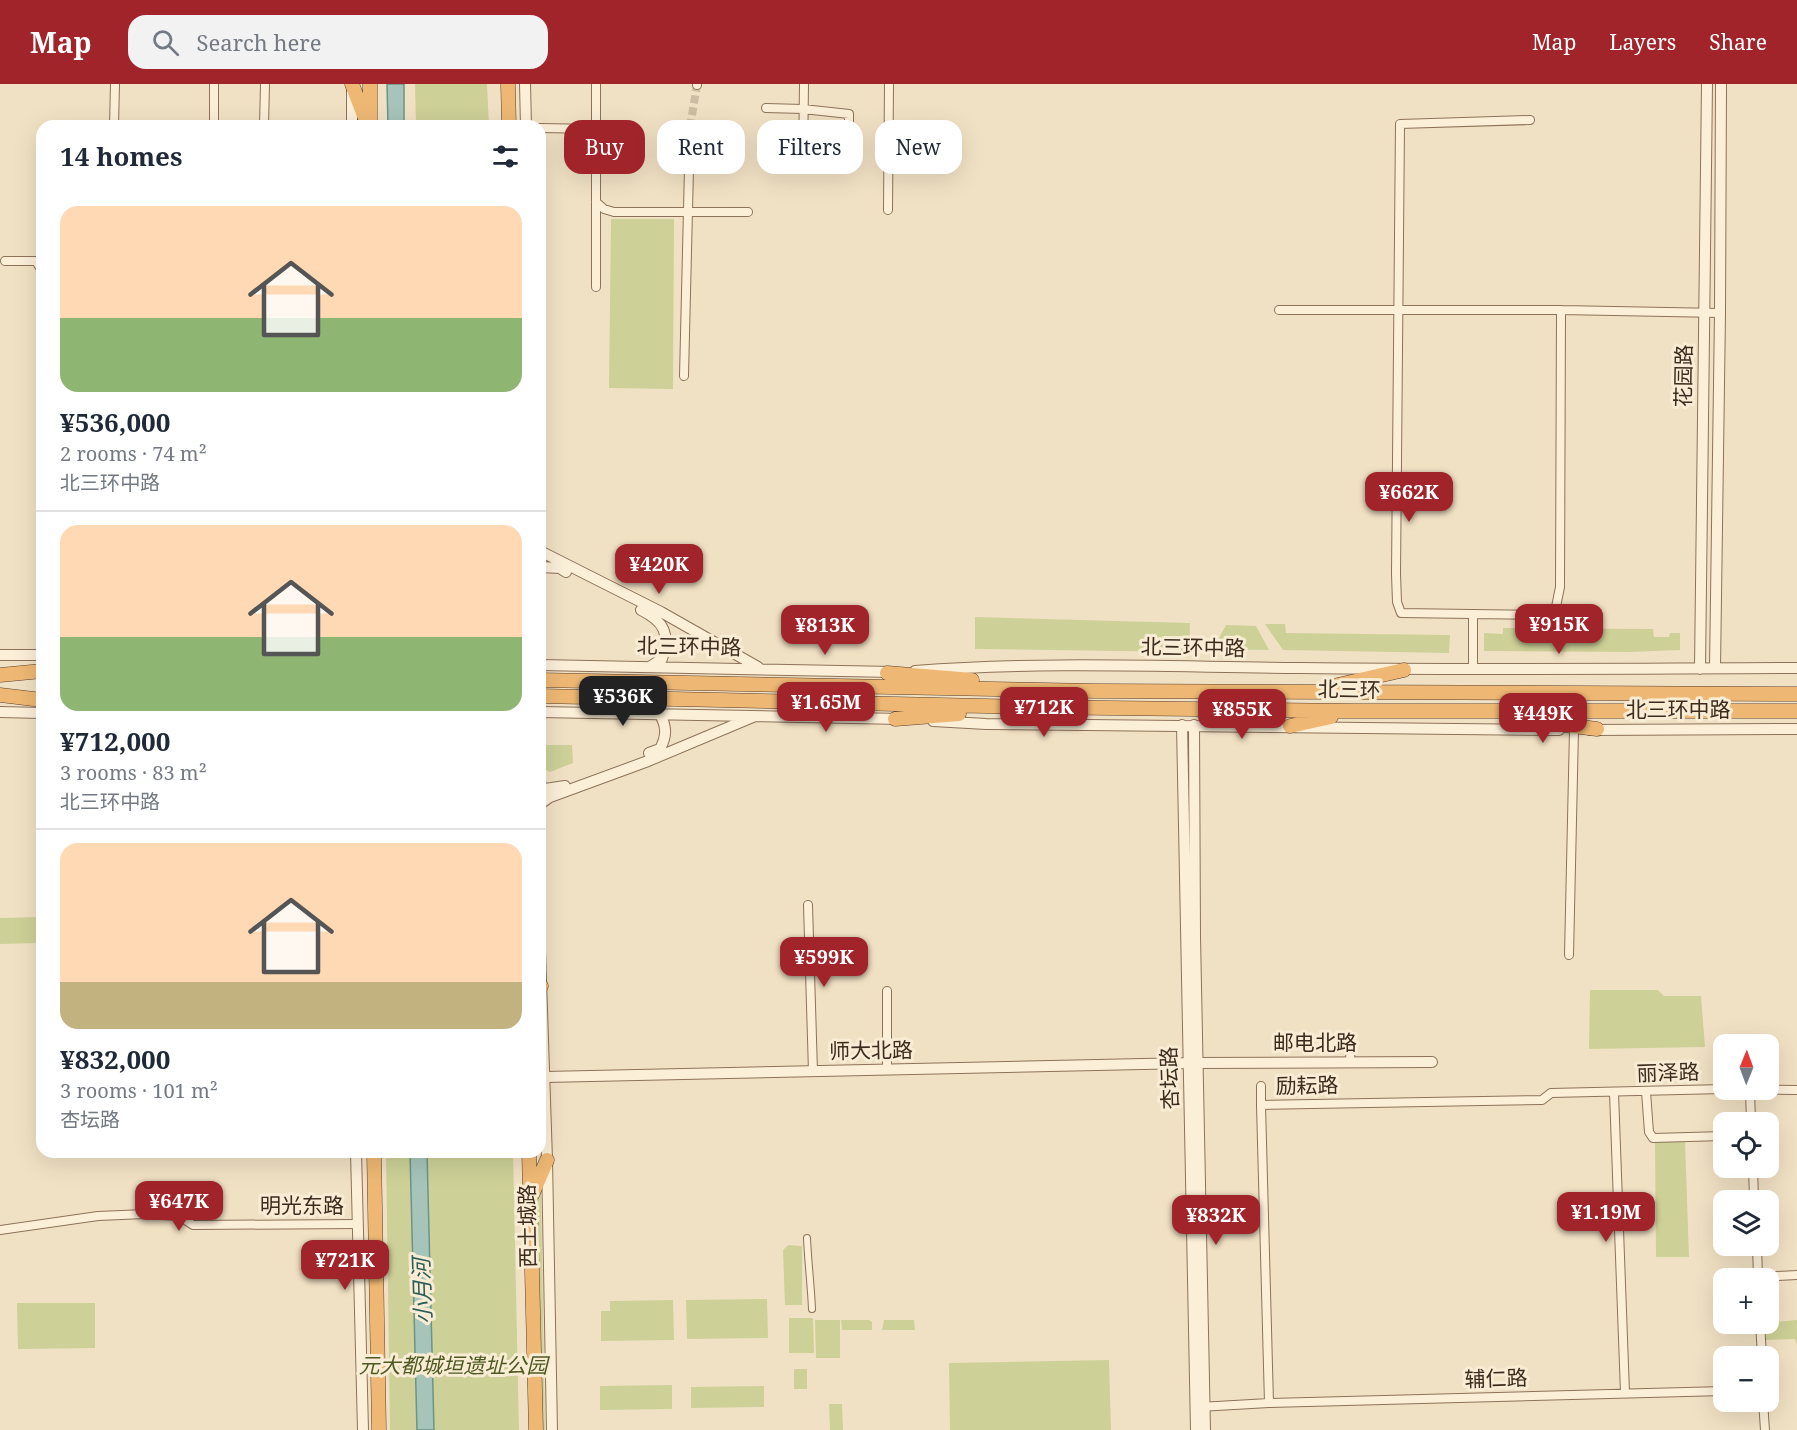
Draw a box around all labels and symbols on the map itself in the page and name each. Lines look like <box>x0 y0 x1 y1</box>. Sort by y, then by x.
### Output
street label: 花园路 <box>1668 344 1698 408</box>
pin: ¥662K <box>1367 472 1451 523</box>
pin: ¥420K <box>617 544 701 595</box>
pin: ¥915K <box>1517 604 1601 655</box>
pin: ¥813K <box>783 605 867 656</box>
street label: 北三环中路 <box>636 631 742 661</box>
street label: 北三环中路 <box>1140 632 1246 662</box>
street label: 北三环 <box>1317 674 1381 704</box>
pin: ¥536K <box>581 676 665 727</box>
pin: ¥1.65M <box>777 682 875 733</box>
pin: ¥712K <box>1002 687 1086 738</box>
pin: ¥855K <box>1200 689 1284 740</box>
pin: ¥449K <box>1501 693 1585 744</box>
street label: 北三环中路 <box>1626 695 1731 723</box>
pin: ¥599K <box>782 937 866 988</box>
street label: 邮电北路 <box>1273 1028 1357 1056</box>
north arrow <box>1713 1034 1779 1100</box>
street label: 师大北路 <box>829 1035 913 1065</box>
street label: 杏坛路 <box>1154 1046 1184 1110</box>
street label: 丽泽路 <box>1636 1057 1700 1087</box>
street label: 励耘路 <box>1275 1070 1339 1100</box>
pin: ¥647K <box>137 1181 221 1232</box>
street label: 西土城路 <box>512 1184 542 1268</box>
street label: 明光东路 <box>260 1191 344 1219</box>
pin: ¥1.19M <box>1557 1192 1655 1243</box>
pin: ¥832K <box>1174 1195 1258 1246</box>
pin: ¥721K <box>303 1240 387 1291</box>
water label: 小月河 <box>405 1254 437 1325</box>
park label: 元大都城垣遗址公园 <box>359 1351 550 1379</box>
street label: 辅仁路 <box>1464 1363 1528 1393</box>

